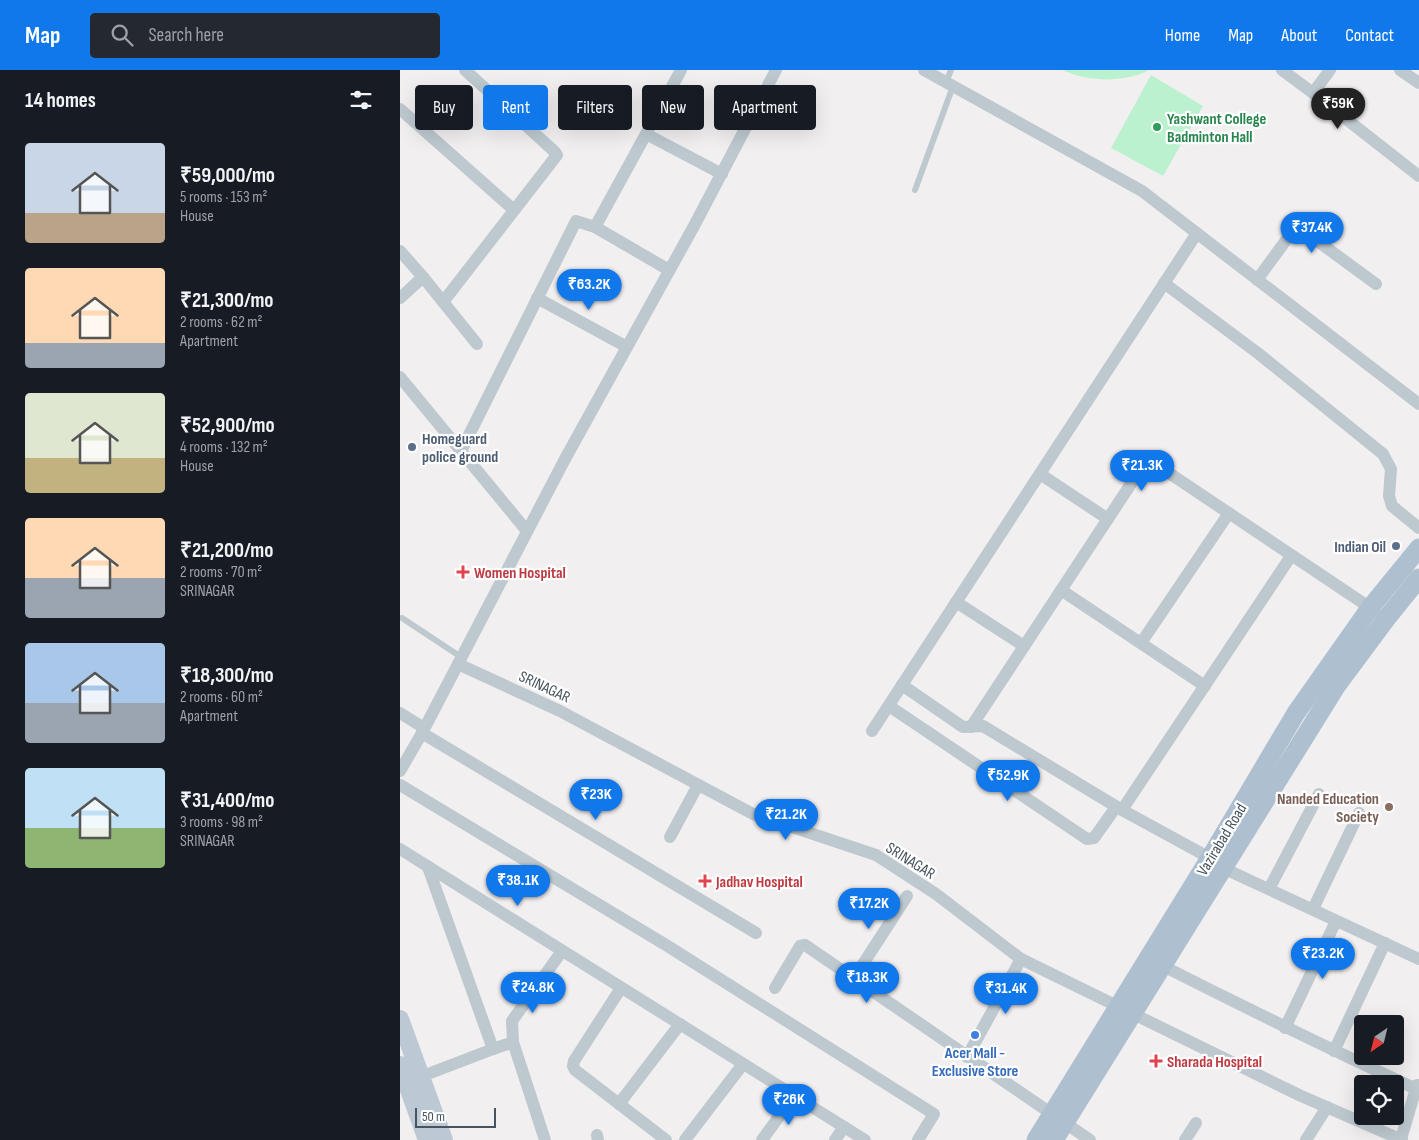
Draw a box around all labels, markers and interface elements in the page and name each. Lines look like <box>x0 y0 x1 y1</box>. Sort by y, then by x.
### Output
search box <box>90 13 440 58</box>
text: Map <box>25 21 60 50</box>
icon: search <box>108 21 136 49</box>
text: Search here <box>148 24 224 47</box>
text: Home <box>1165 25 1200 46</box>
text: Map <box>1228 25 1253 46</box>
text: About <box>1281 25 1317 46</box>
text: Contact <box>1345 25 1394 46</box>
chip: Buy <box>415 85 473 130</box>
chip: Rent <box>483 85 548 130</box>
chip: Filters <box>558 85 632 130</box>
chip: New <box>642 85 704 130</box>
chip: Apartment <box>714 85 816 130</box>
icon: filters <box>347 86 375 114</box>
text: 14 homes <box>25 88 96 113</box>
pin: ₹59K <box>1308 88 1368 130</box>
text: ₹59K <box>1322 94 1354 113</box>
place label: Yashwant College Badminton Hall <box>1167 110 1266 147</box>
marker: Yashwant College Badminton Hall <box>1151 121 1163 133</box>
icon: home <box>65 163 125 223</box>
text: ₹59,000/mo <box>180 163 275 188</box>
text: 5 rooms · 153 m² <box>180 188 267 207</box>
text: House <box>180 207 214 226</box>
pin: ₹37.4K <box>1271 212 1353 254</box>
text: ₹37.4K <box>1292 218 1332 237</box>
pin: ₹63.2K <box>548 268 630 311</box>
text: ₹63.2K <box>568 275 610 294</box>
icon: home <box>65 288 125 348</box>
text: ₹21,300/mo <box>180 288 274 313</box>
text: 2 rooms · 62 m² <box>180 313 263 332</box>
text: Apartment <box>180 332 238 351</box>
icon: home <box>65 413 125 473</box>
text: ₹52,900/mo <box>180 413 275 438</box>
place label: Homeguard police ground <box>422 430 498 467</box>
text: 4 rooms · 132 m² <box>180 438 268 457</box>
marker: Homeguard police ground <box>406 441 418 453</box>
pin: ₹21.3K <box>1101 450 1183 492</box>
text: ₹21.3K <box>1121 456 1163 475</box>
text: House <box>180 457 214 476</box>
icon: home <box>65 538 125 598</box>
text: ₹21,200/mo <box>180 538 273 563</box>
place label: Indian Oil <box>1334 538 1386 557</box>
marker: Indian Oil <box>1390 540 1402 552</box>
text: 2 rooms · 70 m² <box>180 563 262 582</box>
place label: Women Hospital <box>474 564 566 583</box>
marker: Women Hospital <box>456 565 470 579</box>
text: SRINAGAR <box>180 582 235 601</box>
icon: home <box>65 663 125 723</box>
text: ₹18,300/mo <box>180 663 274 688</box>
street label: SRINAGAR <box>516 667 573 708</box>
text: 2 rooms · 60 m² <box>180 688 263 707</box>
text: Apartment <box>180 707 238 726</box>
pin: ₹52.9K <box>967 760 1049 802</box>
text: ₹52.9K <box>987 766 1029 785</box>
pin: ₹23K <box>566 778 626 821</box>
text: ₹23K <box>580 785 612 804</box>
icon: home <box>65 788 125 848</box>
text: ₹31,400/mo <box>180 788 274 813</box>
place label: Nanded Education Society <box>1277 790 1379 827</box>
pin: ₹21.2K <box>745 798 827 841</box>
street label: Vazirabad Road <box>1193 800 1251 879</box>
marker: Nanded Education Society <box>1383 801 1395 813</box>
text: ₹21.2K <box>765 805 807 824</box>
text: 3 rooms · 98 m² <box>180 813 263 832</box>
text: SRINAGAR <box>180 832 235 851</box>
street label: SRINAGAR <box>882 839 938 884</box>
pin: ₹38.1K <box>477 864 559 907</box>
text: ₹38.1K <box>497 871 539 890</box>
place label: Jadhav Hospital <box>715 873 803 892</box>
marker: Jadhav Hospital <box>698 874 712 888</box>
pin: ₹17.2K <box>828 888 910 930</box>
text: ₹17.2K <box>849 894 889 913</box>
pin: ₹23.2K <box>1282 938 1364 980</box>
text: ₹23.2K <box>1302 944 1344 963</box>
pin: ₹18.3K <box>826 962 908 1004</box>
text: ₹18.3K <box>846 968 888 987</box>
pin: ₹24.8K <box>492 972 574 1014</box>
pin: ₹31.4K <box>965 972 1047 1015</box>
text: ₹24.8K <box>512 978 554 997</box>
text: ₹31.4K <box>985 979 1027 998</box>
north arrow <box>1354 1015 1404 1065</box>
map controls <box>1354 1015 1404 1125</box>
marker: Acer Mall - Exclusive Store <box>969 1029 981 1041</box>
place label: Acer Mall - Exclusive Store <box>932 1044 1018 1081</box>
place label: Sharada Hospital <box>1167 1053 1262 1072</box>
marker: Sharada Hospital <box>1149 1054 1163 1068</box>
button: locate <box>1354 1075 1404 1125</box>
pin: ₹26K <box>759 1084 819 1126</box>
text: ₹26K <box>773 1090 805 1109</box>
scale bar <box>415 1105 496 1128</box>
text: 50 m <box>422 1108 445 1125</box>

